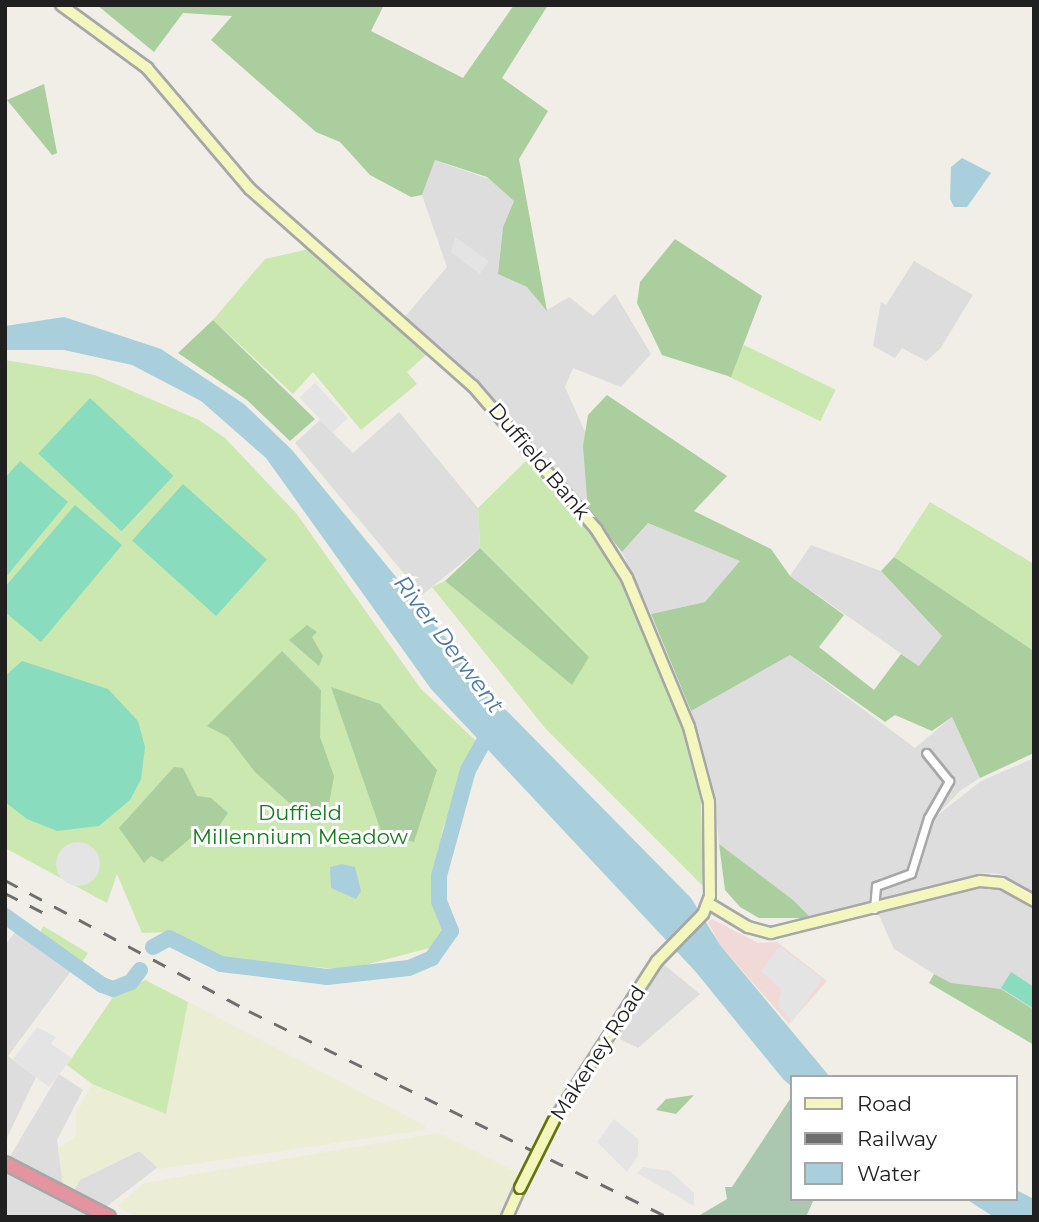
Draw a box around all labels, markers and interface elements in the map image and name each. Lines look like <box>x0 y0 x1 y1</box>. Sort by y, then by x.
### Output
street label: Duffield Bank <box>483 398 595 524</box>
water label: River Derwent <box>388 570 510 718</box>
park label: Duffield Millennium Meadow <box>192 800 408 850</box>
street label: Makeney Road <box>545 981 651 1125</box>
legend <box>790 1075 1018 1201</box>
text: Road <box>857 1091 912 1116</box>
text: Railway <box>857 1126 937 1151</box>
text: Water <box>857 1161 921 1186</box>

